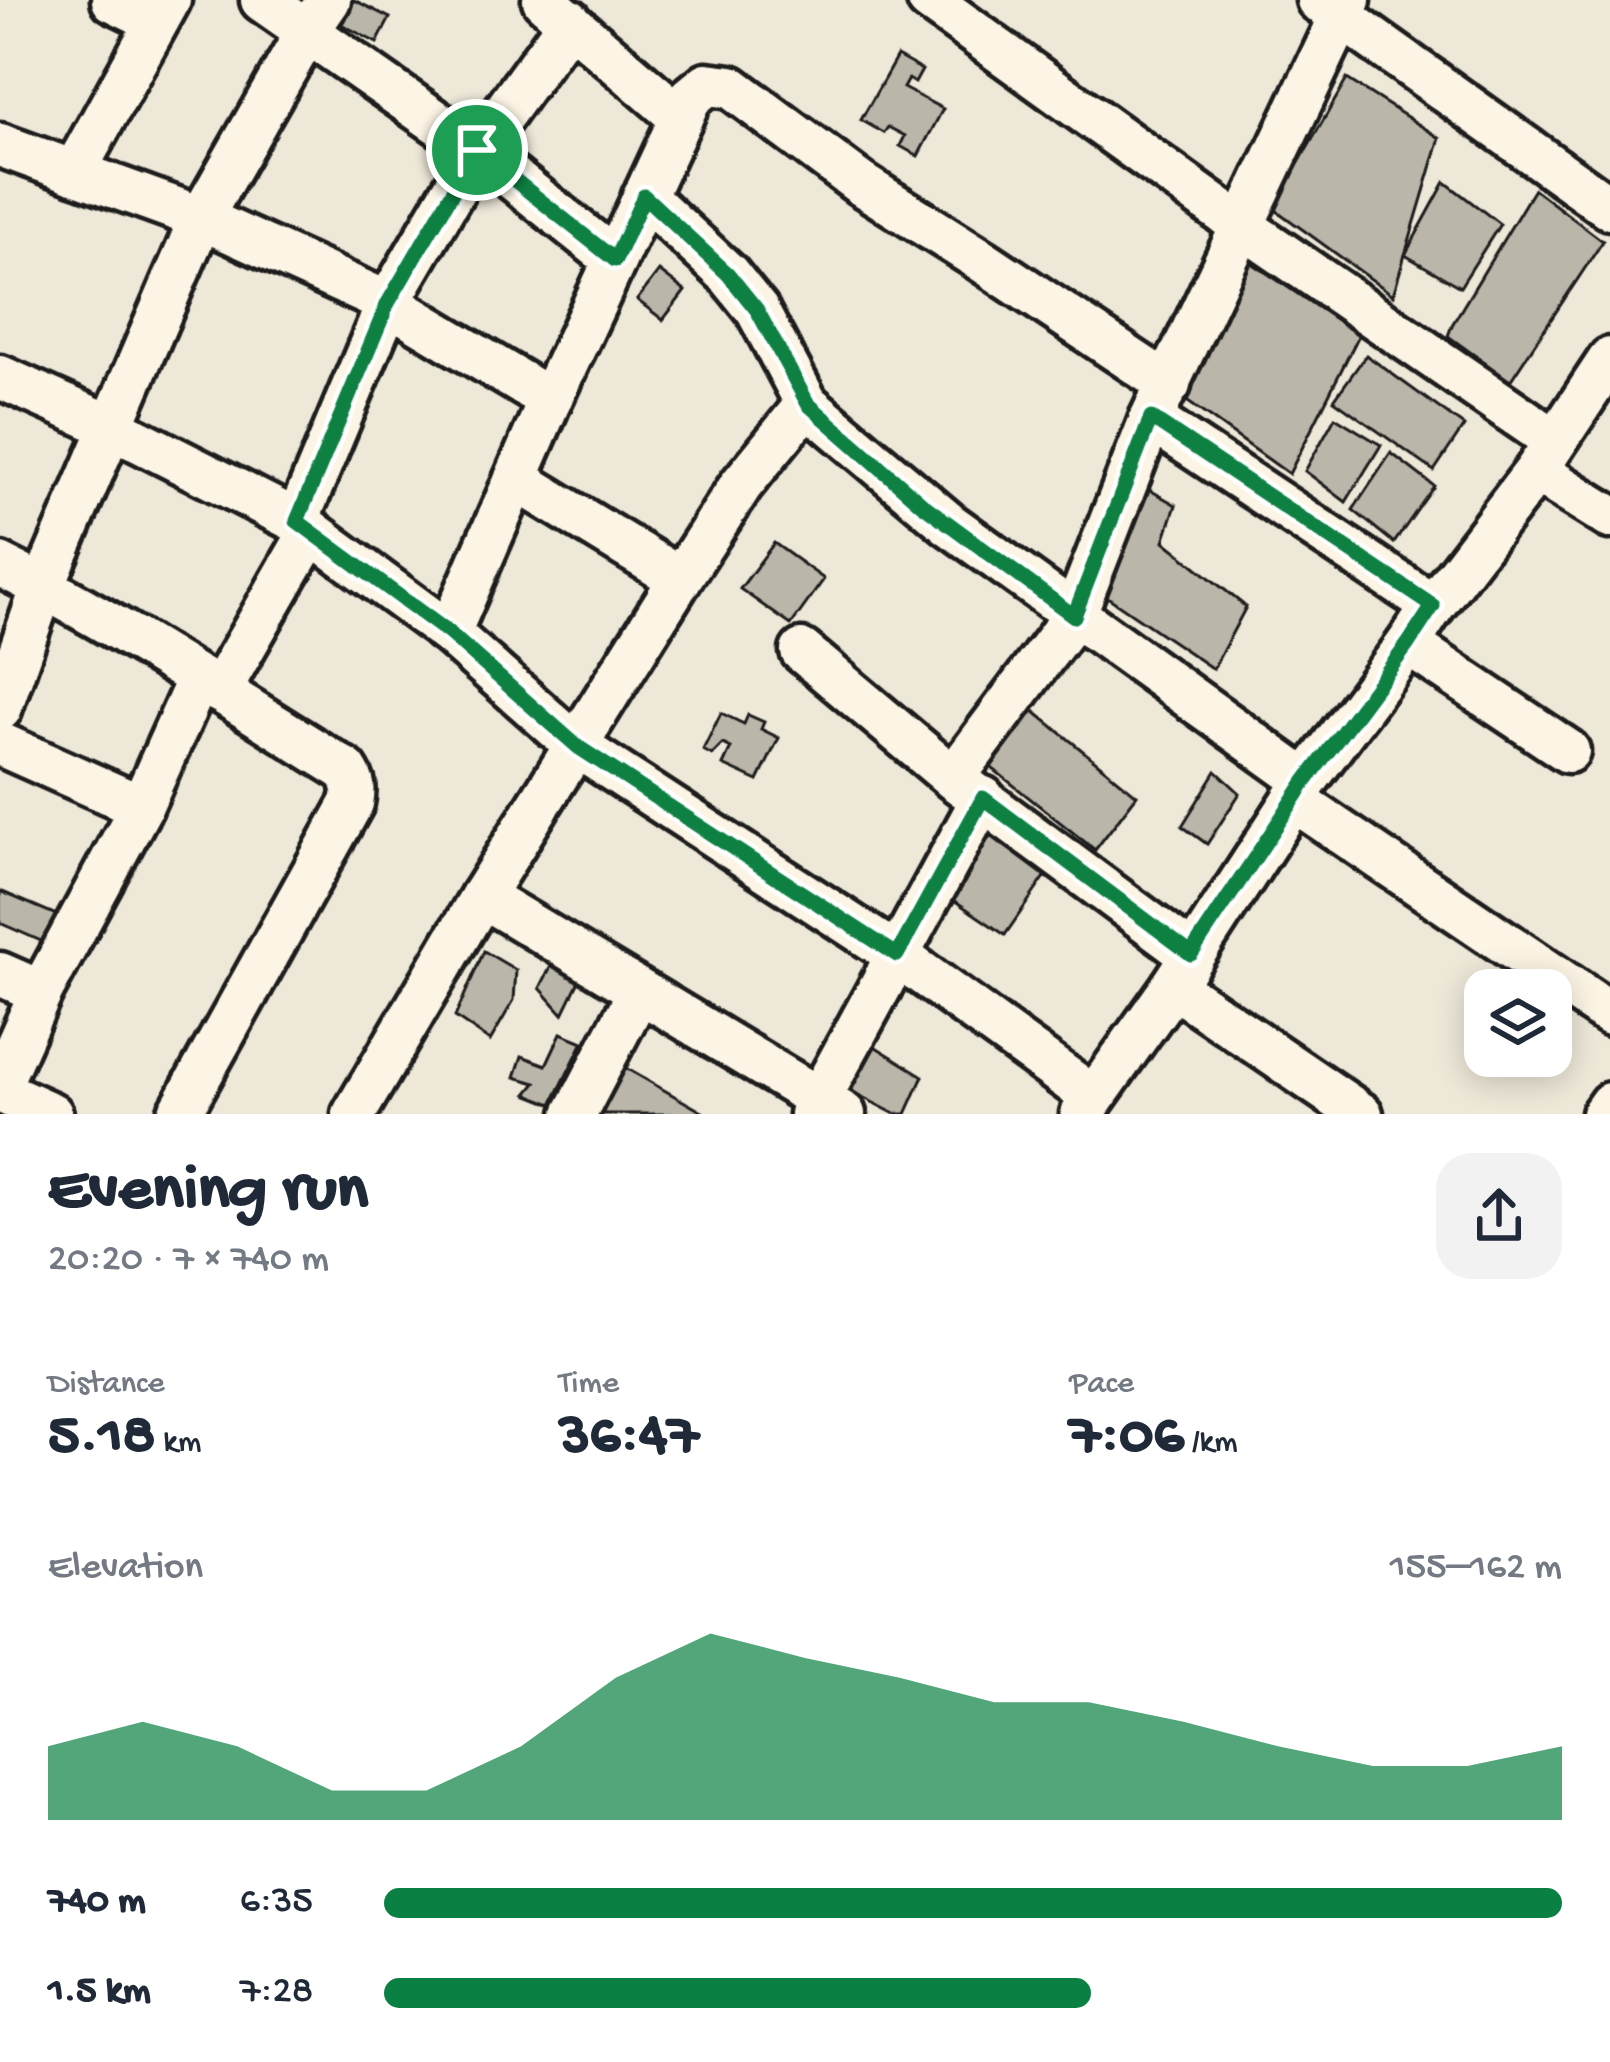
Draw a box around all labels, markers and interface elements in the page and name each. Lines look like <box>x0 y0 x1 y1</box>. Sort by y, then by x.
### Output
pin <box>426 99 528 201</box>
icon: arrive <box>444 117 510 183</box>
map controls <box>1464 969 1572 1077</box>
button: layers <box>1464 969 1572 1077</box>
button: share <box>1436 1153 1562 1279</box>
text: Evening run <box>48 1154 368 1232</box>
text: 20:20 · 7 × 740 m <box>48 1238 329 1284</box>
text: Distance <box>48 1366 165 1404</box>
text: Time <box>559 1366 619 1404</box>
text: Pace <box>1069 1366 1134 1404</box>
text: 5.18 <box>48 1404 156 1474</box>
text: 36:47 <box>559 1404 699 1474</box>
text: 7:06 <box>1069 1404 1184 1474</box>
text: km <box>156 1425 201 1463</box>
text: /km <box>1184 1425 1238 1463</box>
text: Elevation <box>48 1546 203 1592</box>
text: 155–162 m <box>1390 1546 1562 1592</box>
text: 740 m <box>48 1880 146 1926</box>
text: 6:35 <box>240 1880 313 1926</box>
text: 1.5 km <box>48 1970 151 2016</box>
text: 7:28 <box>240 1970 313 2016</box>

